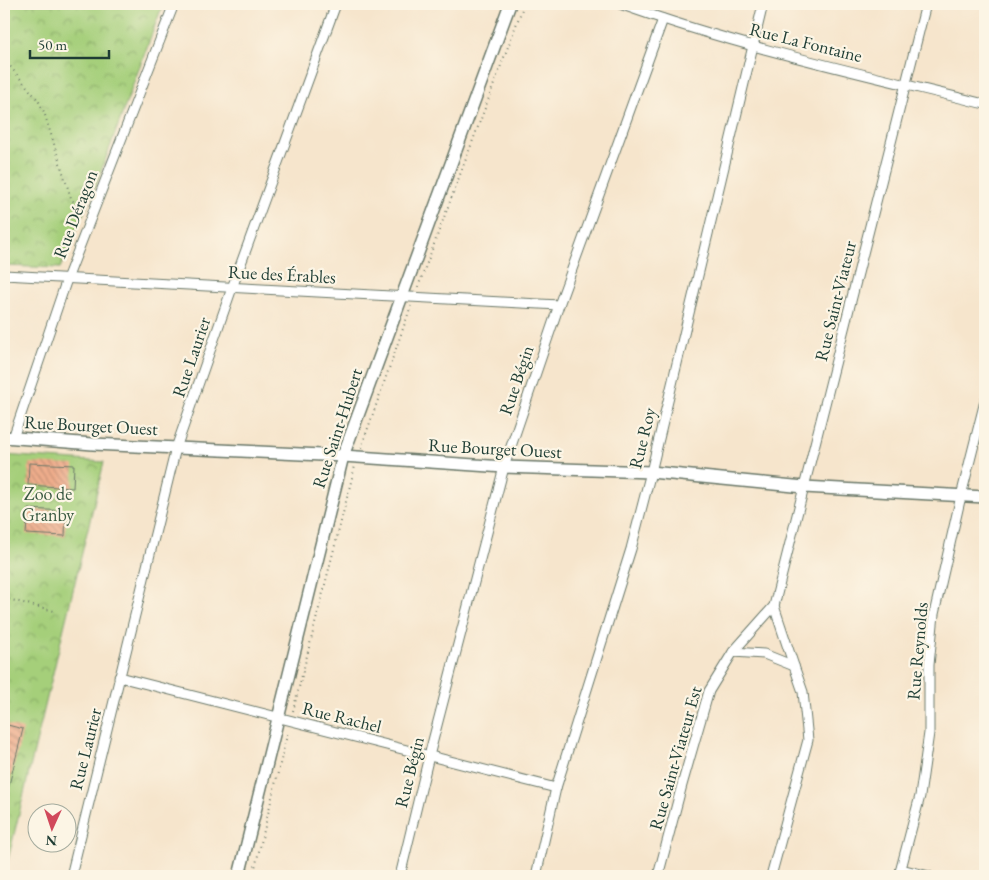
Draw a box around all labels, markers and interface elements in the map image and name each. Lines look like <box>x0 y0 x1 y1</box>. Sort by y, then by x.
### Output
street label: Rue La Fontaine <box>747 17 865 67</box>
scale bar <box>30 28 109 60</box>
text: 50 m <box>38 35 67 54</box>
street label: Rue Déragon <box>48 166 103 262</box>
street label: Rue Saint-Viateur <box>809 238 861 364</box>
street label: Rue des Érables <box>227 260 337 288</box>
street label: Rue Laurier <box>167 314 215 400</box>
street label: Rue Bégin <box>493 342 539 418</box>
street label: Rue Saint-Hubert <box>307 365 367 491</box>
street label: Rue Roy <box>623 405 661 471</box>
street label: Rue Bourget Ouest <box>24 410 159 440</box>
street label: Rue Bourget Ouest <box>428 433 563 463</box>
park label: Zoo de Granby <box>22 482 74 526</box>
street label: Rue Reynolds <box>901 601 933 701</box>
street label: Rue Saint-Viateur Est <box>643 683 707 833</box>
street label: Rue Rachel <box>300 696 384 738</box>
street label: Rue Laurier <box>64 706 106 792</box>
street label: Rue Bégin <box>389 734 429 810</box>
north arrow <box>28 802 78 852</box>
text: N <box>45 832 57 850</box>

